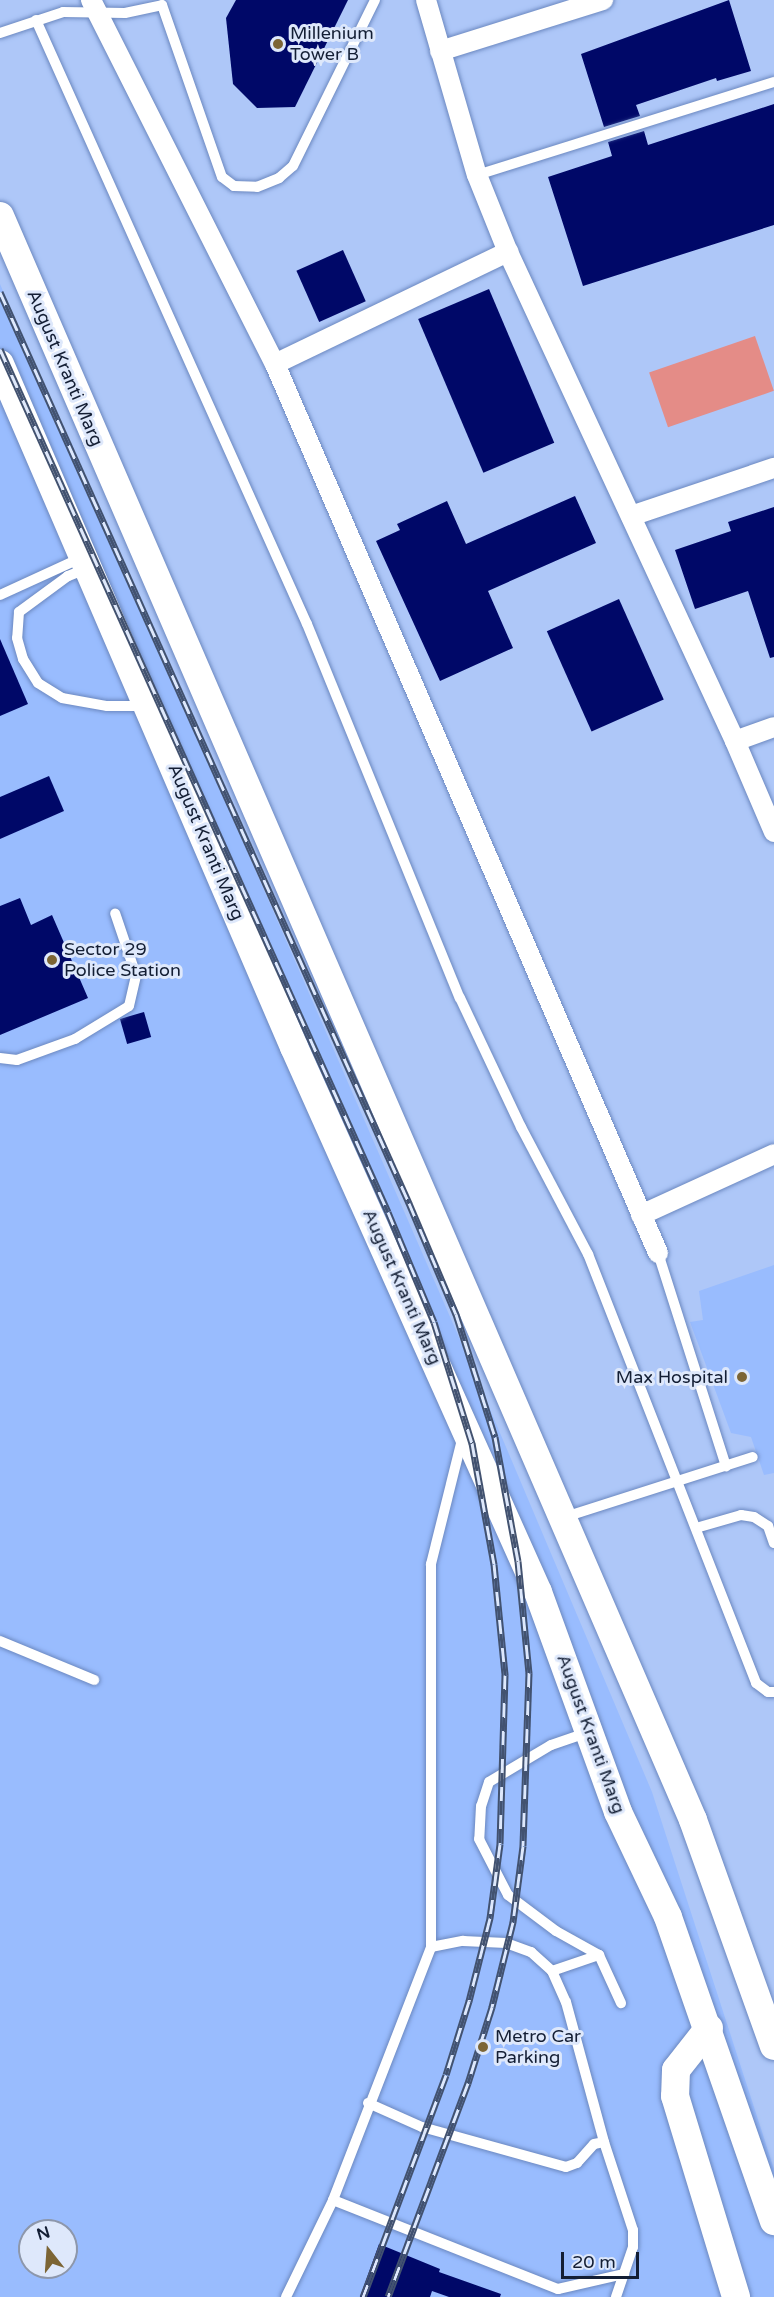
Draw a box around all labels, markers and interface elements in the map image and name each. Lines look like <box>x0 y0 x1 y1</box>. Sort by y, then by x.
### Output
place label: Millenium Tower B <box>290 23 374 66</box>
marker: Millenium Tower B <box>271 37 285 51</box>
street label: August Kranti Marg <box>22 286 108 450</box>
street label: August Kranti Marg <box>163 760 249 924</box>
place label: Sector 29 Police Station <box>64 939 181 982</box>
marker: Sector 29 Police Station <box>45 953 59 967</box>
street label: August Kranti Marg <box>358 1206 446 1368</box>
place label: Max Hospital <box>616 1366 728 1388</box>
marker: Max Hospital <box>733 1368 751 1386</box>
street label: August Kranti Marg <box>552 1651 630 1817</box>
place label: Metro Car Parking <box>495 2026 581 2068</box>
marker: Metro Car Parking <box>476 2040 490 2054</box>
north arrow <box>18 2219 78 2279</box>
text: N <box>34 2222 52 2245</box>
scale bar <box>564 2240 642 2278</box>
text: 20 m <box>572 2251 616 2273</box>

